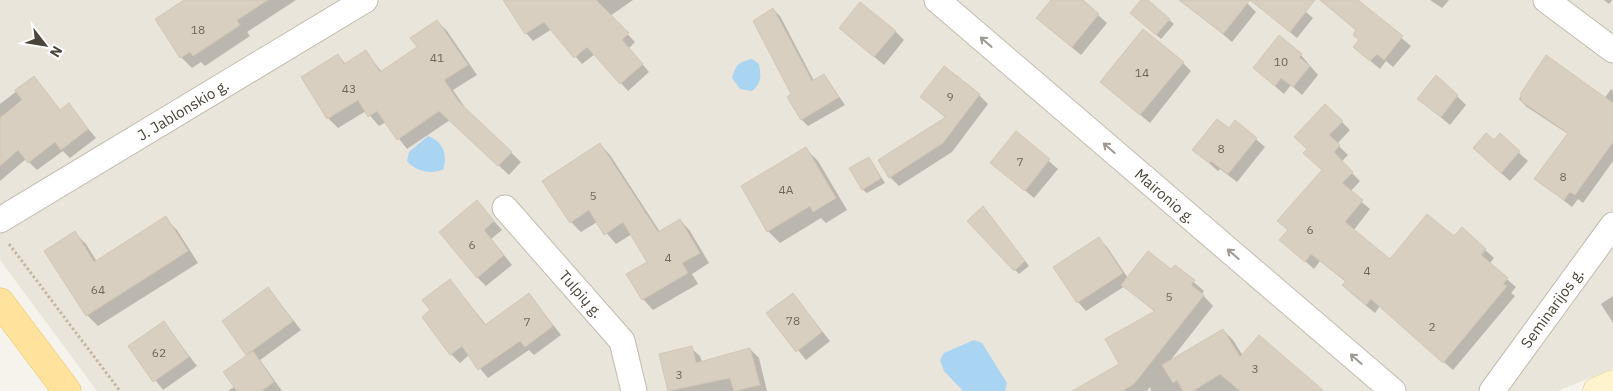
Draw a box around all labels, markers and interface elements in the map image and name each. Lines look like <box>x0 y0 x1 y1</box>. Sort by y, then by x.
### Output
north arrow <box>20 20 70 70</box>
house number: 18 <box>191 22 205 37</box>
one-way arrow <box>979 36 992 48</box>
text: N <box>46 43 66 61</box>
house number: 41 <box>430 50 444 65</box>
house number: 10 <box>1274 54 1288 69</box>
house number: 14 <box>1135 65 1149 80</box>
street label: J. Jablonskio g. <box>134 75 232 145</box>
house number: 43 <box>342 81 356 96</box>
house number: 9 <box>946 89 954 104</box>
house number: 8 <box>1217 141 1225 156</box>
one-way arrow <box>1103 142 1116 154</box>
house number: 7 <box>1016 154 1024 169</box>
street label: Maironio g. <box>1131 164 1199 228</box>
house number: 8 <box>1559 169 1567 184</box>
house number: 4A <box>779 182 794 197</box>
house number: 5 <box>589 188 597 203</box>
house number: 6 <box>1306 222 1314 237</box>
house number: 6 <box>468 237 476 252</box>
one-way arrow <box>1226 248 1239 259</box>
house number: 4 <box>664 250 672 265</box>
house number: 4 <box>1363 263 1371 278</box>
street label: Seminarijos g. <box>1516 264 1588 352</box>
street label: Tulpių g. <box>555 266 607 322</box>
house number: 64 <box>91 282 105 297</box>
house number: 5 <box>1165 289 1173 304</box>
house number: 78 <box>786 313 800 328</box>
house number: 7 <box>523 314 531 329</box>
house number: 2 <box>1428 319 1436 334</box>
house number: 62 <box>152 345 166 360</box>
one-way arrow <box>1350 354 1363 365</box>
house number: 3 <box>1251 361 1259 376</box>
house number: 3 <box>675 367 683 382</box>

